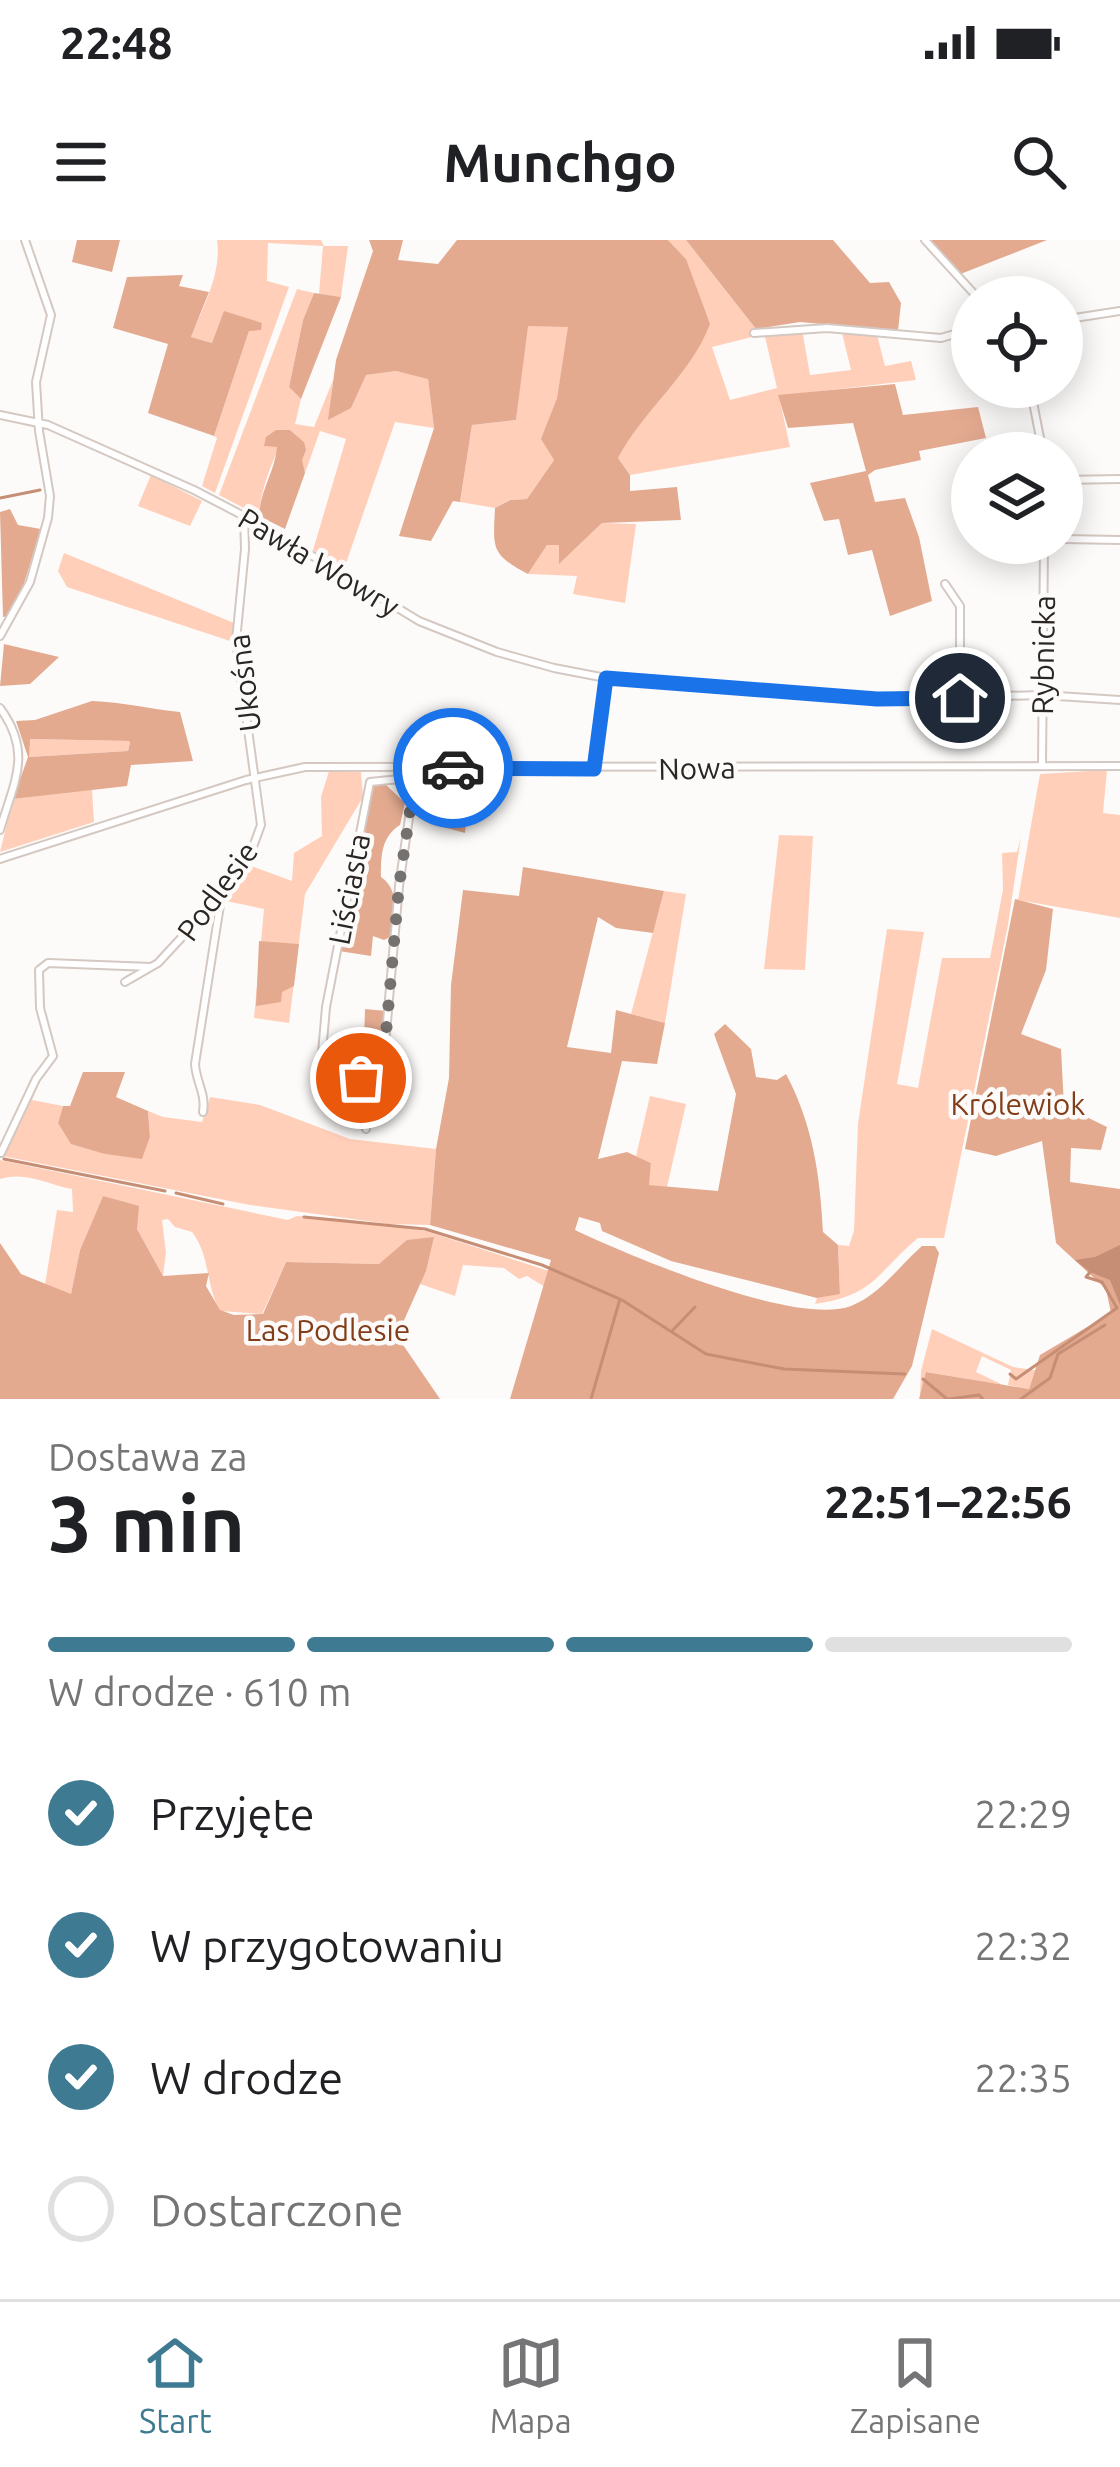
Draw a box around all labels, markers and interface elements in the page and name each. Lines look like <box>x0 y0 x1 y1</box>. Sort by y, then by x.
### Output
text: 22:48 <box>60 17 173 68</box>
icon: menu <box>48 129 114 195</box>
icon: search <box>1006 129 1072 195</box>
text: Munchgo <box>443 132 677 192</box>
map controls <box>951 276 1083 564</box>
button: locate <box>951 276 1083 408</box>
button: layers <box>951 432 1083 564</box>
street label: Pawła Wowry <box>233 501 405 623</box>
street label: Rybnicka <box>1025 595 1061 715</box>
street label: Ukośna <box>221 632 267 734</box>
pin <box>909 647 1011 749</box>
icon: home <box>927 665 993 731</box>
courier <box>393 708 513 828</box>
icon: car <box>420 735 486 801</box>
street label: Nowa <box>658 750 736 786</box>
street label: Liściasta <box>322 831 376 947</box>
street label: Podlesie <box>170 835 264 947</box>
pin <box>310 1027 412 1129</box>
icon: bag <box>328 1045 394 1111</box>
park label: Królewiok <box>951 1087 1085 1121</box>
park label: Las Podlesie <box>246 1313 410 1347</box>
text: Dostawa za <box>48 1435 248 1478</box>
text: 22:51–22:56 <box>824 1476 1072 1527</box>
text: 3 min <box>48 1479 245 1567</box>
text: W drodze · 610 m <box>48 1670 351 1713</box>
icon: check <box>48 1780 114 1846</box>
text: Przyjęte <box>150 1788 315 1839</box>
text: 22:29 <box>974 1792 1072 1835</box>
icon: check <box>48 1912 114 1978</box>
text: W przygotowaniu <box>150 1920 504 1971</box>
text: 22:32 <box>974 1924 1072 1967</box>
icon: check <box>48 2044 114 2110</box>
text: W drodze <box>150 2052 343 2103</box>
text: 22:35 <box>974 2056 1072 2099</box>
text: Dostarczone <box>150 2184 403 2235</box>
tab: Start <box>139 2330 212 2439</box>
tab: Mapa <box>490 2330 572 2439</box>
tab: Zapisane <box>850 2330 981 2439</box>

